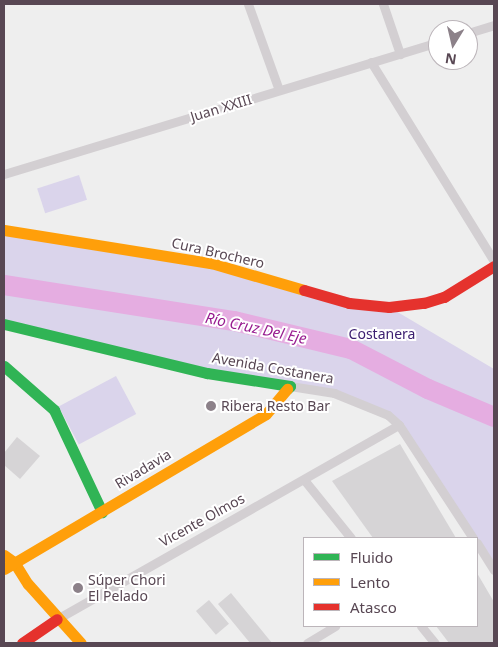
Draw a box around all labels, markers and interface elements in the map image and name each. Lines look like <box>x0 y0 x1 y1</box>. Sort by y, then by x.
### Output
north arrow <box>428 20 478 70</box>
text: N <box>444 49 458 70</box>
street label: Juan XXIII <box>188 91 254 125</box>
street label: Cura Brochero <box>170 234 266 272</box>
water label: Río Cruz Del Eje <box>204 308 308 348</box>
park label: Costanera <box>349 326 415 342</box>
street label: Avenida Costanera <box>211 349 335 387</box>
place label: Ribera Resto Bar <box>221 398 330 414</box>
marker: Ribera Resto Bar <box>205 400 217 412</box>
street label: Rivadavia <box>112 446 174 492</box>
street label: Vicente Olmos <box>157 490 247 550</box>
legend <box>303 537 478 627</box>
text: Fluido <box>350 547 393 567</box>
place label: Súper Chori El Pelado <box>88 572 166 604</box>
text: Lento <box>350 572 390 592</box>
marker: Súper Chori El Pelado <box>72 582 84 594</box>
text: Atasco <box>350 597 397 617</box>

